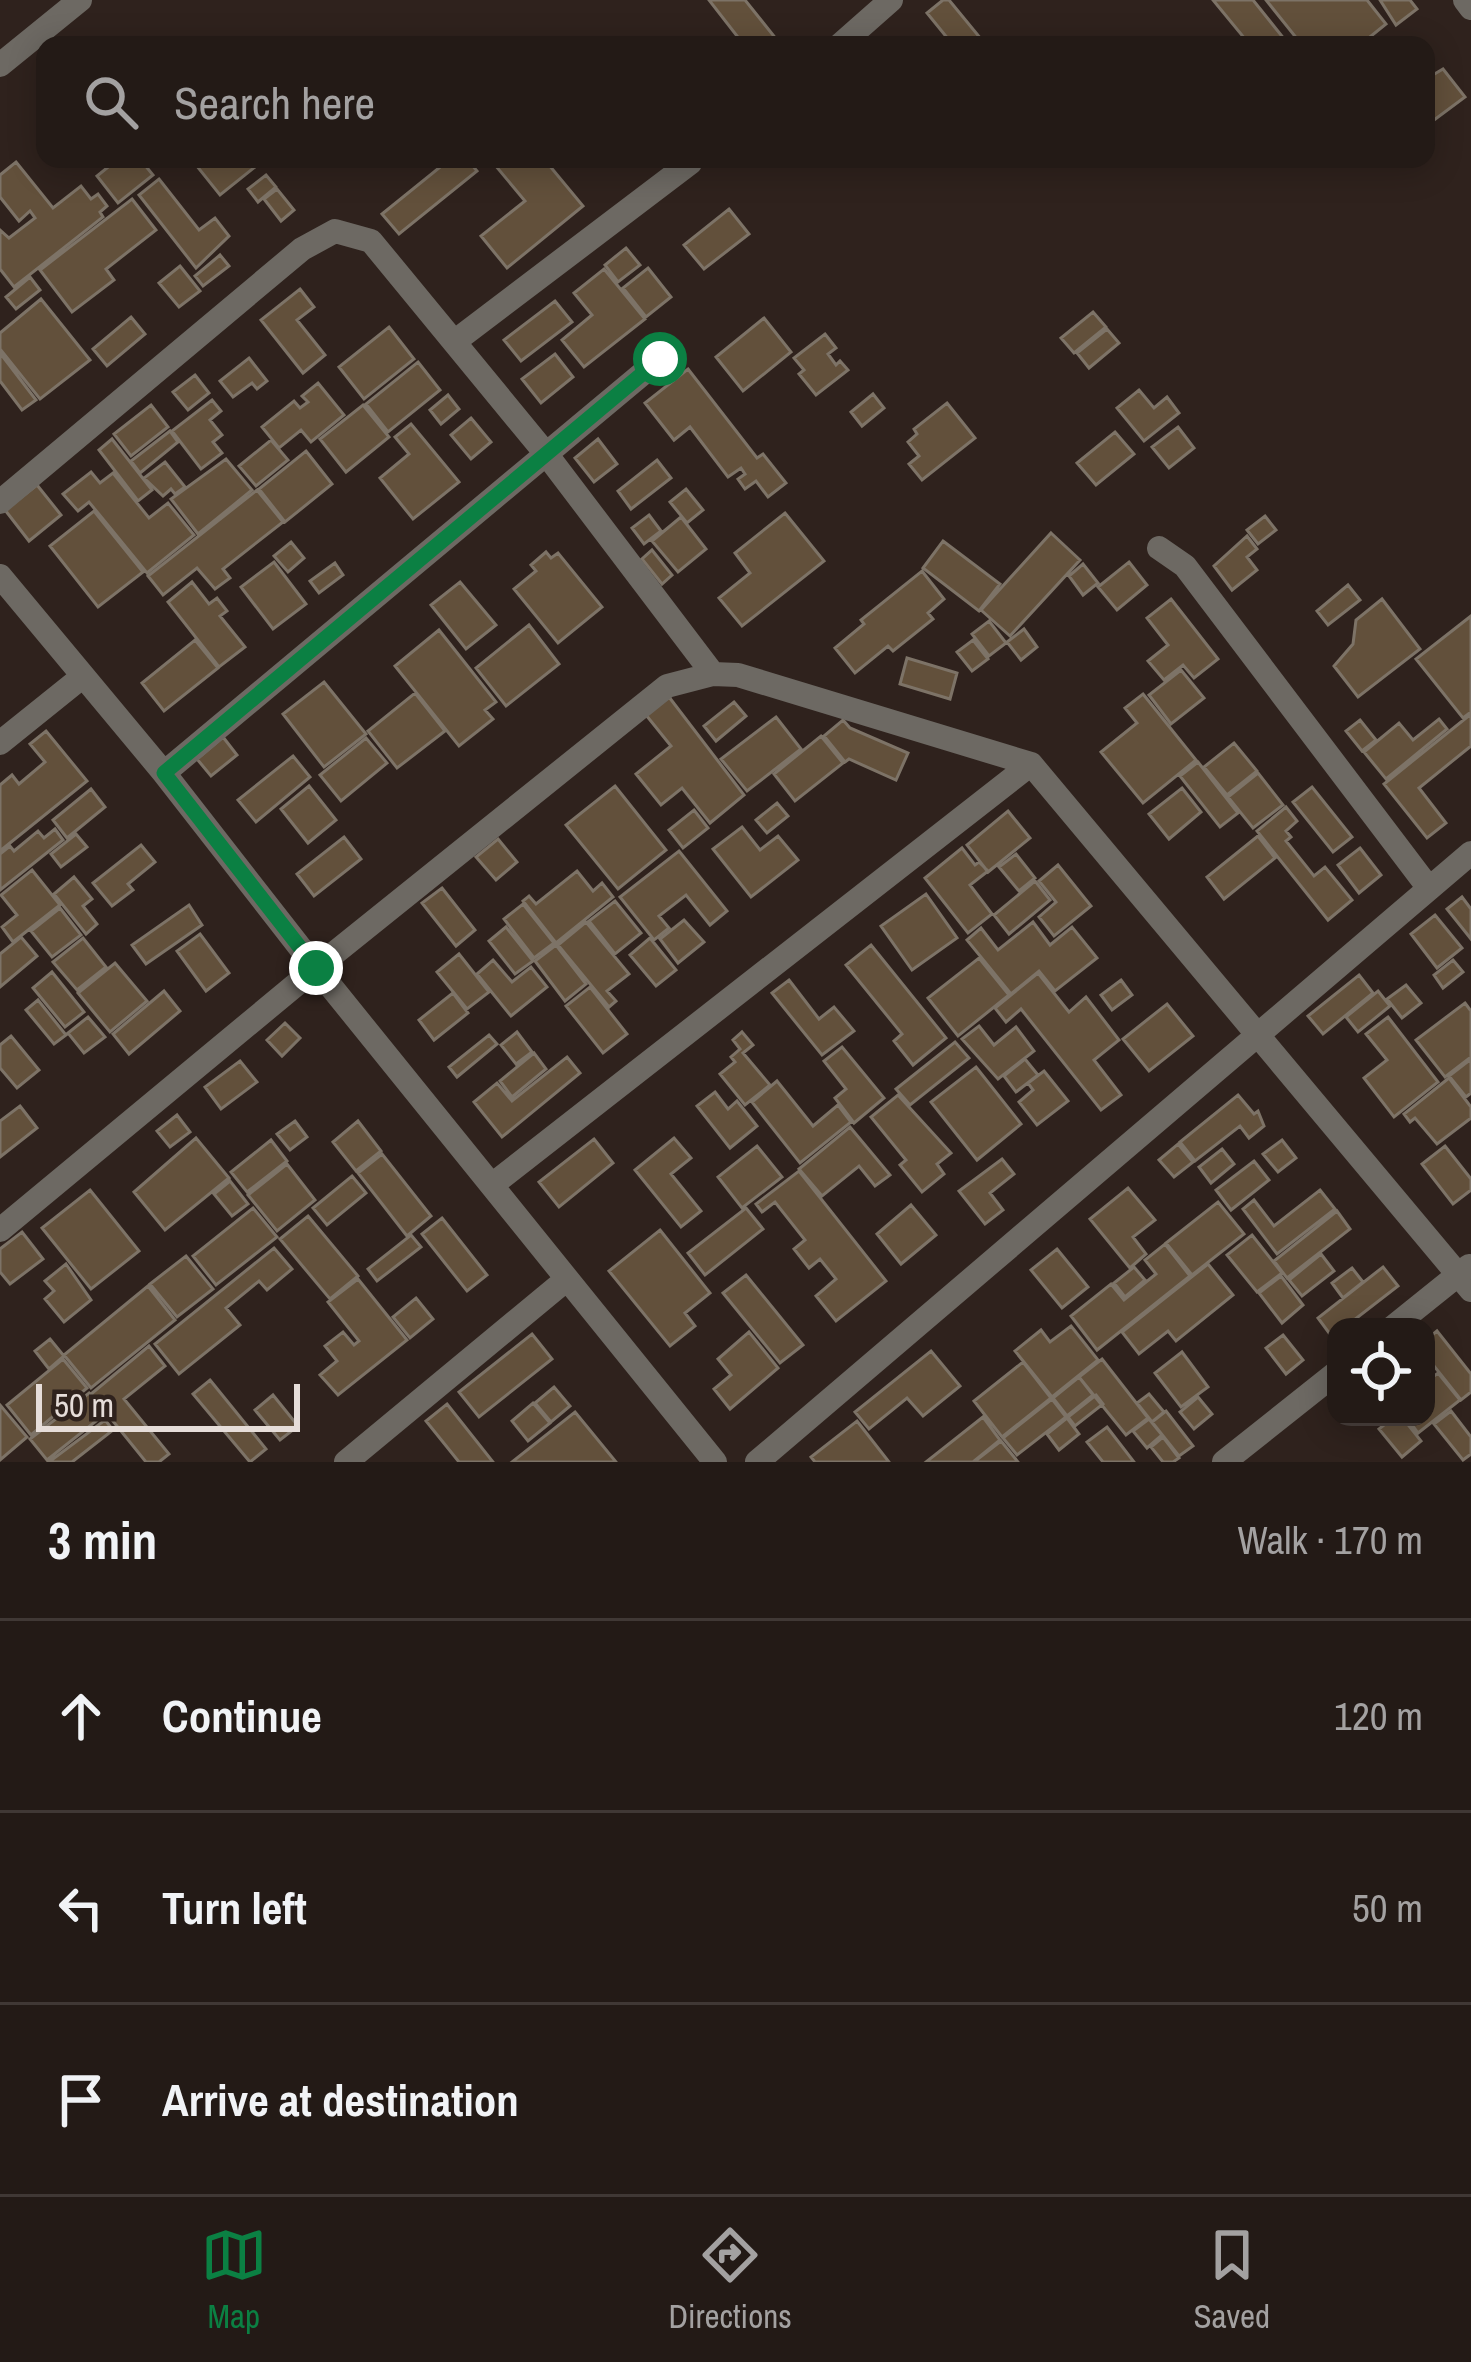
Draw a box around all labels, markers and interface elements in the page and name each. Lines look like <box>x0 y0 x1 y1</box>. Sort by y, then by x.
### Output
search box <box>36 36 1435 168</box>
icon: search <box>78 69 144 135</box>
text: Search here <box>174 72 375 133</box>
route start <box>633 332 687 386</box>
route end <box>289 941 343 995</box>
map controls <box>1327 1318 1435 1426</box>
button: locate <box>1327 1318 1435 1426</box>
scale bar <box>36 1378 300 1431</box>
text: 50 m <box>54 1383 114 1427</box>
text: 3 min <box>48 1506 157 1575</box>
text: Walk · 170 m <box>1238 1514 1423 1566</box>
icon: ahead <box>48 1683 114 1749</box>
text: Continue <box>162 1685 322 1746</box>
text: 120 m <box>1334 1690 1423 1742</box>
icon: left <box>48 1875 114 1941</box>
text: Turn left <box>162 1877 307 1938</box>
text: 50 m <box>1352 1882 1423 1934</box>
icon: arrive <box>48 2067 114 2133</box>
text: Arrive at destination <box>162 2069 519 2130</box>
tab: Map <box>201 2222 267 2338</box>
tab: Directions <box>668 2222 792 2338</box>
tab: Saved <box>1193 2222 1270 2338</box>

